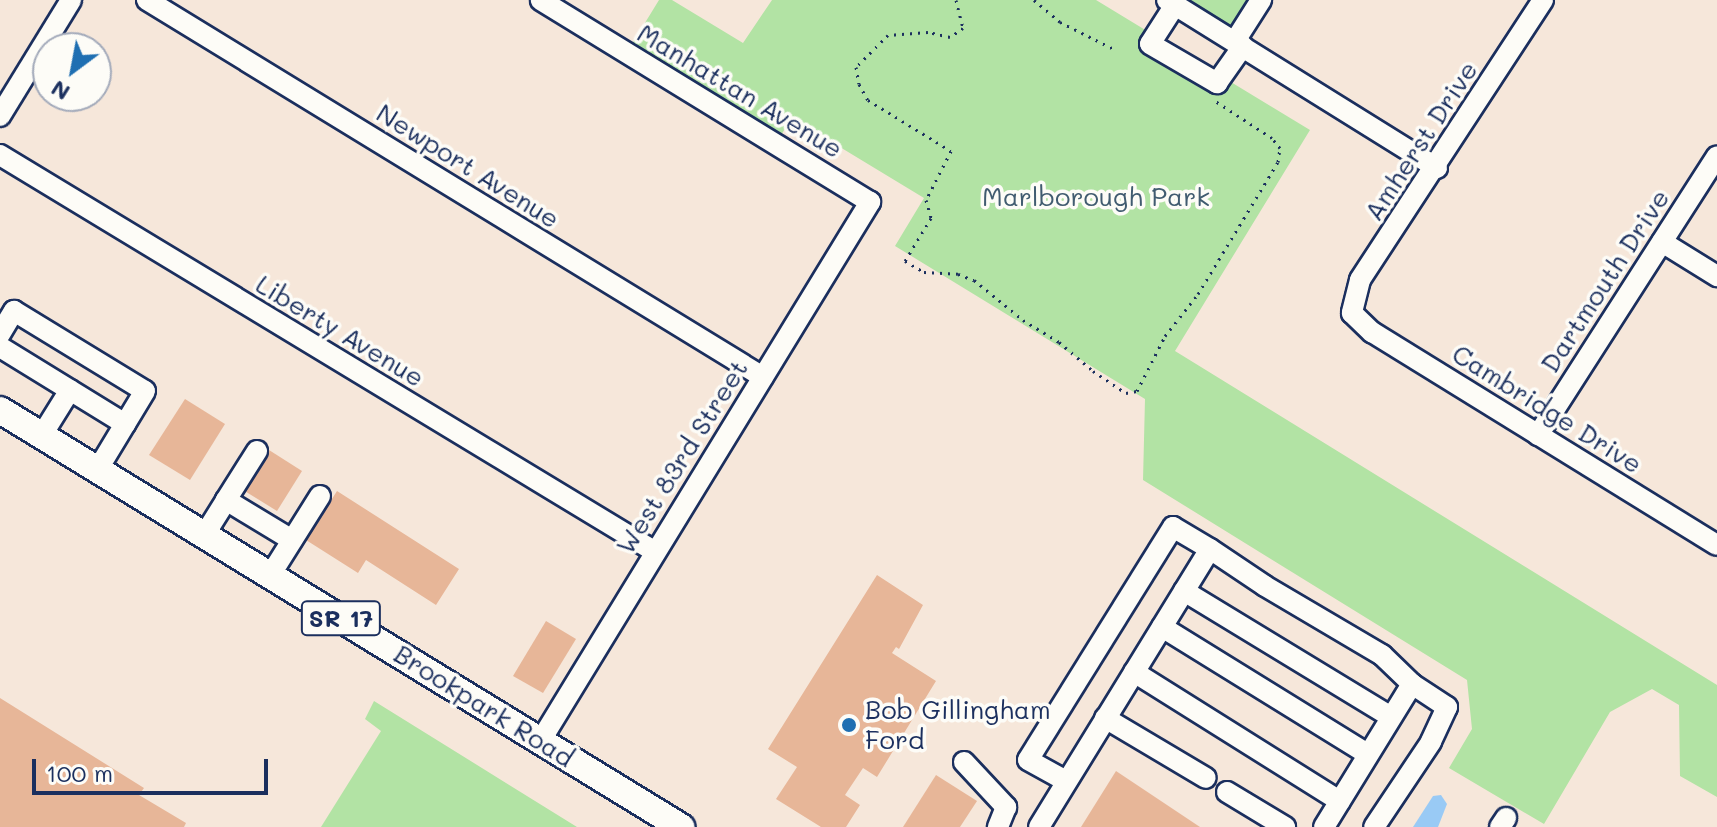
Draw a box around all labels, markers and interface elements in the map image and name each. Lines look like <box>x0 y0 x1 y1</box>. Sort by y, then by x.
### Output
street label: Manhattan Avenue <box>632 17 848 165</box>
north arrow <box>32 32 112 112</box>
street label: Amherst Drive <box>1358 55 1484 227</box>
text: N <box>45 74 75 108</box>
street label: Newport Avenue <box>371 97 565 235</box>
park label: Marlborough Park <box>982 181 1210 213</box>
street label: Dartmouth Drive <box>1534 184 1676 378</box>
street label: Liberty Avenue <box>250 269 430 393</box>
street label: Cambridge Drive <box>1446 338 1648 480</box>
street label: West 83rd Street <box>610 354 754 560</box>
road number: SR 17 <box>299 598 383 638</box>
street label: Brookpark Road <box>388 638 580 774</box>
place label: Bob Gillingham Ford <box>865 694 1051 756</box>
marker: Bob Gillingham Ford <box>840 716 858 734</box>
scale bar <box>36 743 272 793</box>
text: 100 m <box>46 757 113 788</box>

